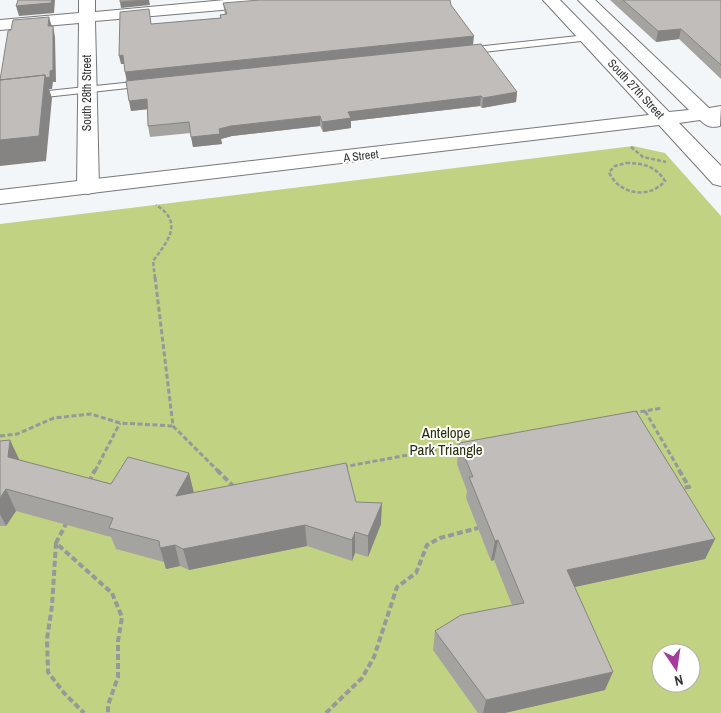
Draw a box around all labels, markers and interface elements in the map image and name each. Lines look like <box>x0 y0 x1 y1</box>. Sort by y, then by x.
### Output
street label: South 28th Street <box>79 54 95 131</box>
street label: South 27th Street <box>604 56 668 123</box>
street label: A Street <box>342 146 380 166</box>
park label: Antelope Park Triangle <box>409 422 483 460</box>
north arrow <box>651 643 701 693</box>
text: N <box>673 671 685 690</box>

